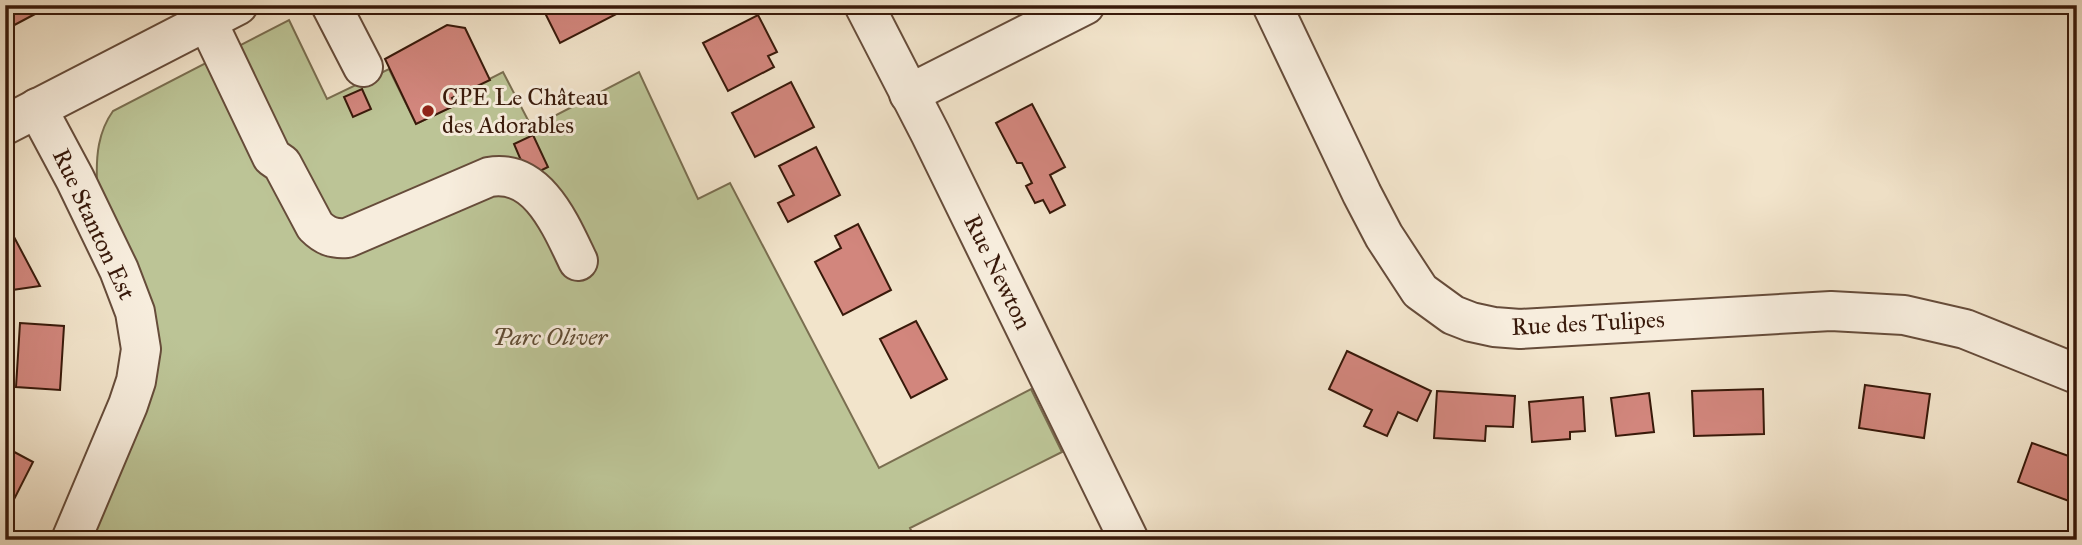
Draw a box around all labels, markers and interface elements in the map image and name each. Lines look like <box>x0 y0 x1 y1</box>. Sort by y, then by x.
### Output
place label: CPE Le Château des Adorables <box>442 82 609 140</box>
marker: CPE Le Château des Adorables <box>420 103 436 119</box>
street label: Rue Stanton Est <box>46 144 142 305</box>
street label: Rue Newton <box>957 210 1039 334</box>
street label: Rue des Tulipes <box>1511 304 1665 342</box>
park label: Parc Oliver <box>493 322 609 352</box>

